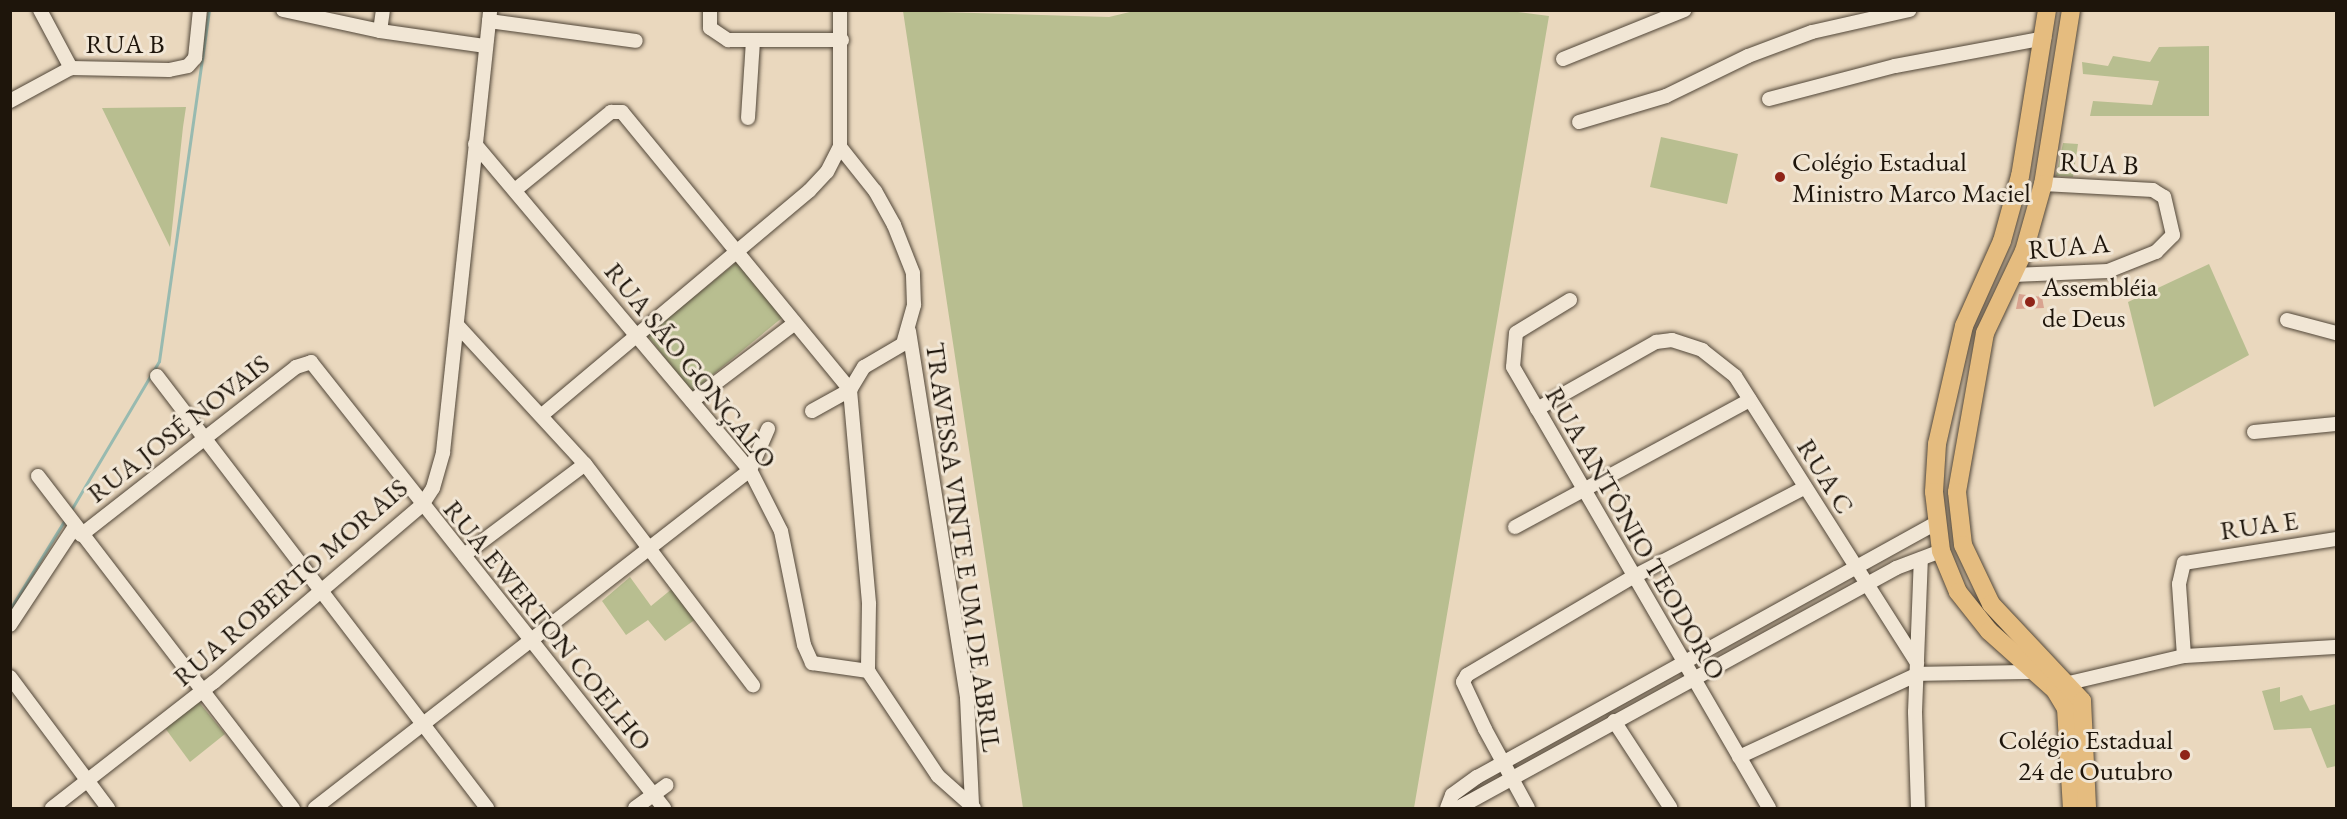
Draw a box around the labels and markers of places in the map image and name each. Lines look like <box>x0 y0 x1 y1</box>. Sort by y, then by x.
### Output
place label: Colégio Estadual Ministro Marco Maciel <box>1792 145 2031 208</box>
marker: Colégio Estadual Ministro Marco Maciel <box>1773 170 1787 184</box>
place label: Assembléia de Deus <box>2042 270 2158 333</box>
marker: Assembléia de Deus <box>2023 295 2037 309</box>
place label: Colégio Estadual 24 de Outubro <box>1998 723 2173 786</box>
marker: Colégio Estadual 24 de Outubro <box>2178 748 2192 762</box>

